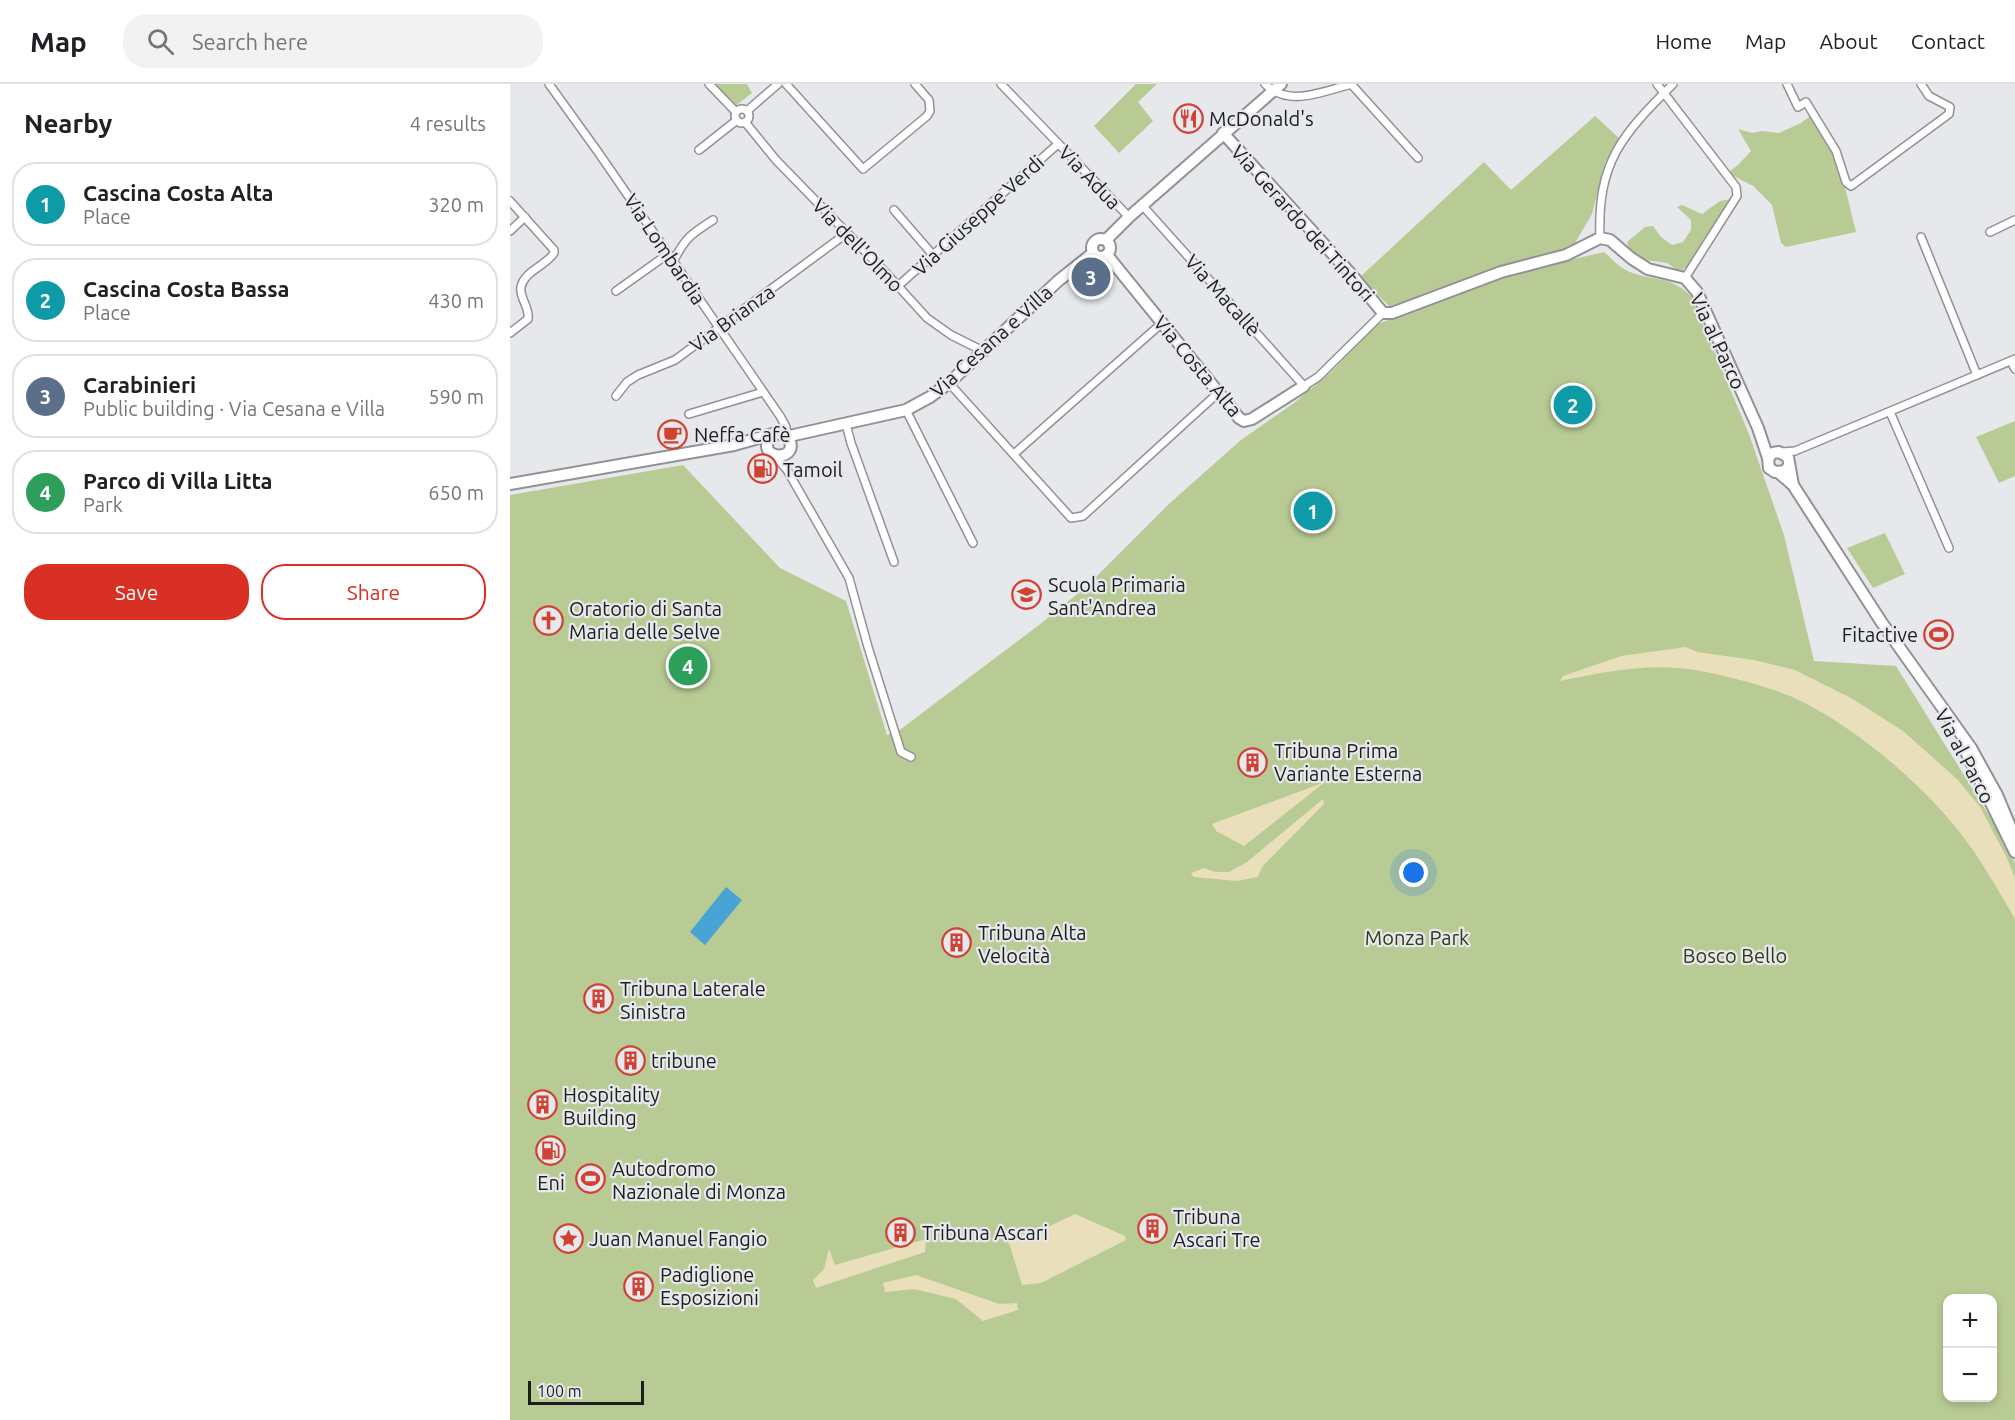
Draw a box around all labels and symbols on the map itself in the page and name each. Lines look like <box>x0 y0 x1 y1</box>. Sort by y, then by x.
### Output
restaurant icon: McDonald's <box>1172 102 1204 134</box>
place label: McDonald's <box>1209 107 1314 130</box>
street label: Via Adua <box>1054 140 1126 214</box>
street label: Via Gerardo dei Tintori <box>1227 140 1379 306</box>
street label: Via Giuseppe Verdi <box>908 150 1048 280</box>
street label: Via Lombardia <box>620 189 710 309</box>
street label: Via dell'Olmo <box>808 194 908 296</box>
street label: Via Macallè <box>1180 249 1266 341</box>
pin: 3 <box>1072 254 1110 300</box>
street label: Via Brianza <box>685 279 779 357</box>
street label: Via Cesana e Villa <box>925 280 1057 402</box>
street label: Via al Parco <box>1686 289 1750 393</box>
street label: Via Costa Alta <box>1149 311 1247 421</box>
pin: 2 <box>1554 382 1592 428</box>
cafe icon: Neffa Cafè <box>657 418 689 450</box>
place label: Neffa Cafè <box>694 423 791 446</box>
fuel station icon: Tamoil <box>746 453 778 485</box>
place label: Tamoil <box>783 458 843 481</box>
pin: 1 <box>1294 488 1332 534</box>
place label: Scuola Primaria Sant'Andrea <box>1048 573 1186 619</box>
school or university icon: Scuola Primaria Sant'Andrea <box>1011 579 1043 611</box>
place label: Oratorio di Santa Maria delle Selve <box>569 597 722 643</box>
church icon: Oratorio di Santa Maria delle Selve <box>532 604 564 636</box>
sports icon: Fitactive <box>1923 618 1955 650</box>
place label: Fitactive <box>1842 623 1918 646</box>
pin: 4 <box>668 644 708 688</box>
street label: Via al Parco <box>1930 705 2000 807</box>
place label: Tribuna Prima Variante Esterna <box>1274 739 1422 785</box>
building icon: Tribuna Prima Variante Esterna <box>1237 746 1269 778</box>
your location <box>1399 858 1428 887</box>
place label: Tribuna Alta Velocità <box>978 921 1087 967</box>
park label: Monza Park <box>1365 926 1469 949</box>
building icon: Tribuna Alta Velocità <box>941 927 973 959</box>
park label: Bosco Bello <box>1683 944 1787 967</box>
place label: Tribuna Laterale Sinistra <box>620 977 766 1023</box>
building icon: Tribuna Laterale Sinistra <box>583 983 615 1015</box>
building icon: tribune <box>614 1044 646 1076</box>
place label: tribune <box>651 1049 717 1072</box>
place label: Hospitality Building <box>563 1083 660 1129</box>
building icon: Hospitality Building <box>526 1089 558 1121</box>
fuel station icon: Eni <box>535 1135 567 1167</box>
place label: Autodromo Nazionale di Monza <box>612 1157 786 1203</box>
sports icon: Autodromo Nazionale di Monza <box>575 1163 607 1195</box>
place label: Eni <box>537 1171 565 1194</box>
place label: Tribuna Ascari Tre <box>1173 1205 1261 1251</box>
building icon: Tribuna Ascari Tre <box>1136 1212 1168 1244</box>
building icon: Tribuna Ascari <box>885 1216 917 1248</box>
place label: Tribuna Ascari <box>922 1221 1048 1244</box>
place icon: Juan Manuel Fangio <box>552 1222 584 1254</box>
place label: Juan Manuel Fangio <box>589 1227 767 1250</box>
place label: Padiglione Esposizioni <box>660 1263 759 1309</box>
building icon: Padiglione Esposizioni <box>623 1270 655 1302</box>
scale bar <box>528 1378 644 1406</box>

